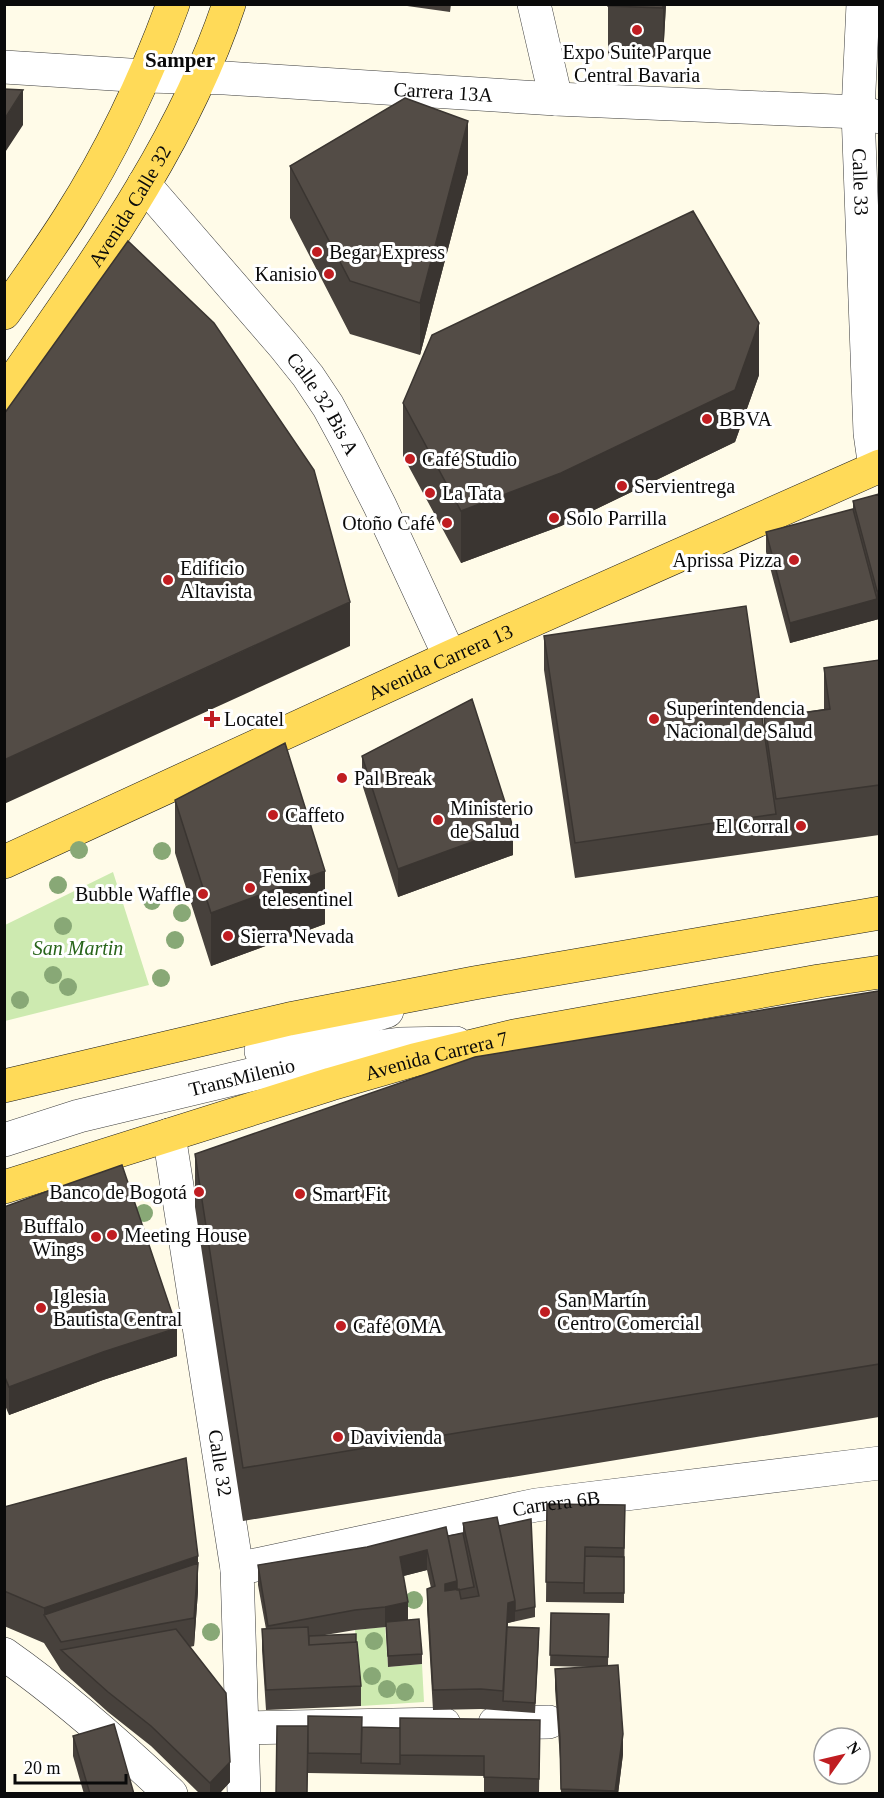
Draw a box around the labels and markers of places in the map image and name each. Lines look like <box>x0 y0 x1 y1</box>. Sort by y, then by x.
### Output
marker: Expo Suite Parque Central Bavaria <box>630 23 644 37</box>
place label: Expo Suite Parque Central Bavaria <box>563 41 712 86</box>
place label: Begar Express <box>329 241 445 264</box>
marker: Begar Express <box>310 245 324 259</box>
place label: Kanisio <box>255 263 317 285</box>
marker: Kanisio <box>322 267 336 281</box>
place label: BBVA <box>719 408 773 430</box>
marker: BBVA <box>700 412 714 426</box>
place label: Café Studio <box>422 448 517 470</box>
marker: Café Studio <box>403 452 417 466</box>
place label: Servientrega <box>634 475 735 498</box>
marker: Servientrega <box>615 479 629 493</box>
place label: La Tata <box>442 482 502 504</box>
marker: La Tata <box>423 486 437 500</box>
place label: Solo Parrilla <box>566 507 667 529</box>
marker: Solo Parrilla <box>547 511 561 525</box>
place label: Otoño Café <box>342 512 435 534</box>
marker: Otoño Café <box>440 516 454 530</box>
place label: Aprissa Pizza <box>673 549 782 572</box>
marker: Aprissa Pizza <box>787 553 801 567</box>
place label: Edificio Altavista <box>180 557 252 602</box>
marker: Edificio Altavista <box>161 573 175 587</box>
place label: Superintendencia Nacional de Salud <box>666 697 813 742</box>
place label: Locatel <box>224 708 284 730</box>
marker: Locatel <box>205 712 219 726</box>
marker: Superintendencia Nacional de Salud <box>647 712 661 726</box>
place label: Pal Break <box>354 767 432 789</box>
marker: Pal Break <box>335 771 349 785</box>
place label: Ministerio de Salud <box>450 797 533 842</box>
place label: Caffeto <box>285 804 345 826</box>
marker: Caffeto <box>266 808 280 822</box>
marker: Ministerio de Salud <box>431 813 445 827</box>
place label: El Corral <box>715 815 789 837</box>
marker: El Corral <box>794 819 808 833</box>
place label: Fenix telesentinel <box>262 865 354 910</box>
marker: Fenix telesentinel <box>243 881 257 895</box>
place label: Bubble Waffle <box>75 883 191 905</box>
marker: Bubble Waffle <box>196 887 210 901</box>
place label: Sierra Nevada <box>240 925 354 947</box>
marker: Sierra Nevada <box>221 929 235 943</box>
place label: Banco de Bogotá <box>49 1181 187 1204</box>
place label: Smart Fit <box>312 1183 387 1205</box>
marker: Banco de Bogotá <box>192 1185 206 1199</box>
marker: Smart Fit <box>293 1187 307 1201</box>
place label: Buffalo Wings <box>23 1215 84 1261</box>
place label: Meeting House <box>124 1224 247 1247</box>
marker: Meeting House <box>105 1228 119 1242</box>
marker: Buffalo Wings <box>89 1230 103 1244</box>
place label: Iglesia Bautista Central <box>53 1285 183 1330</box>
place label: San Martín Centro Comercial <box>557 1289 700 1334</box>
marker: Iglesia Bautista Central <box>34 1301 48 1315</box>
marker: San Martín Centro Comercial <box>538 1305 552 1319</box>
place label: Café OMA <box>353 1315 443 1337</box>
marker: Café OMA <box>334 1319 348 1333</box>
place label: Davivienda <box>350 1426 442 1448</box>
marker: Davivienda <box>331 1430 345 1444</box>

